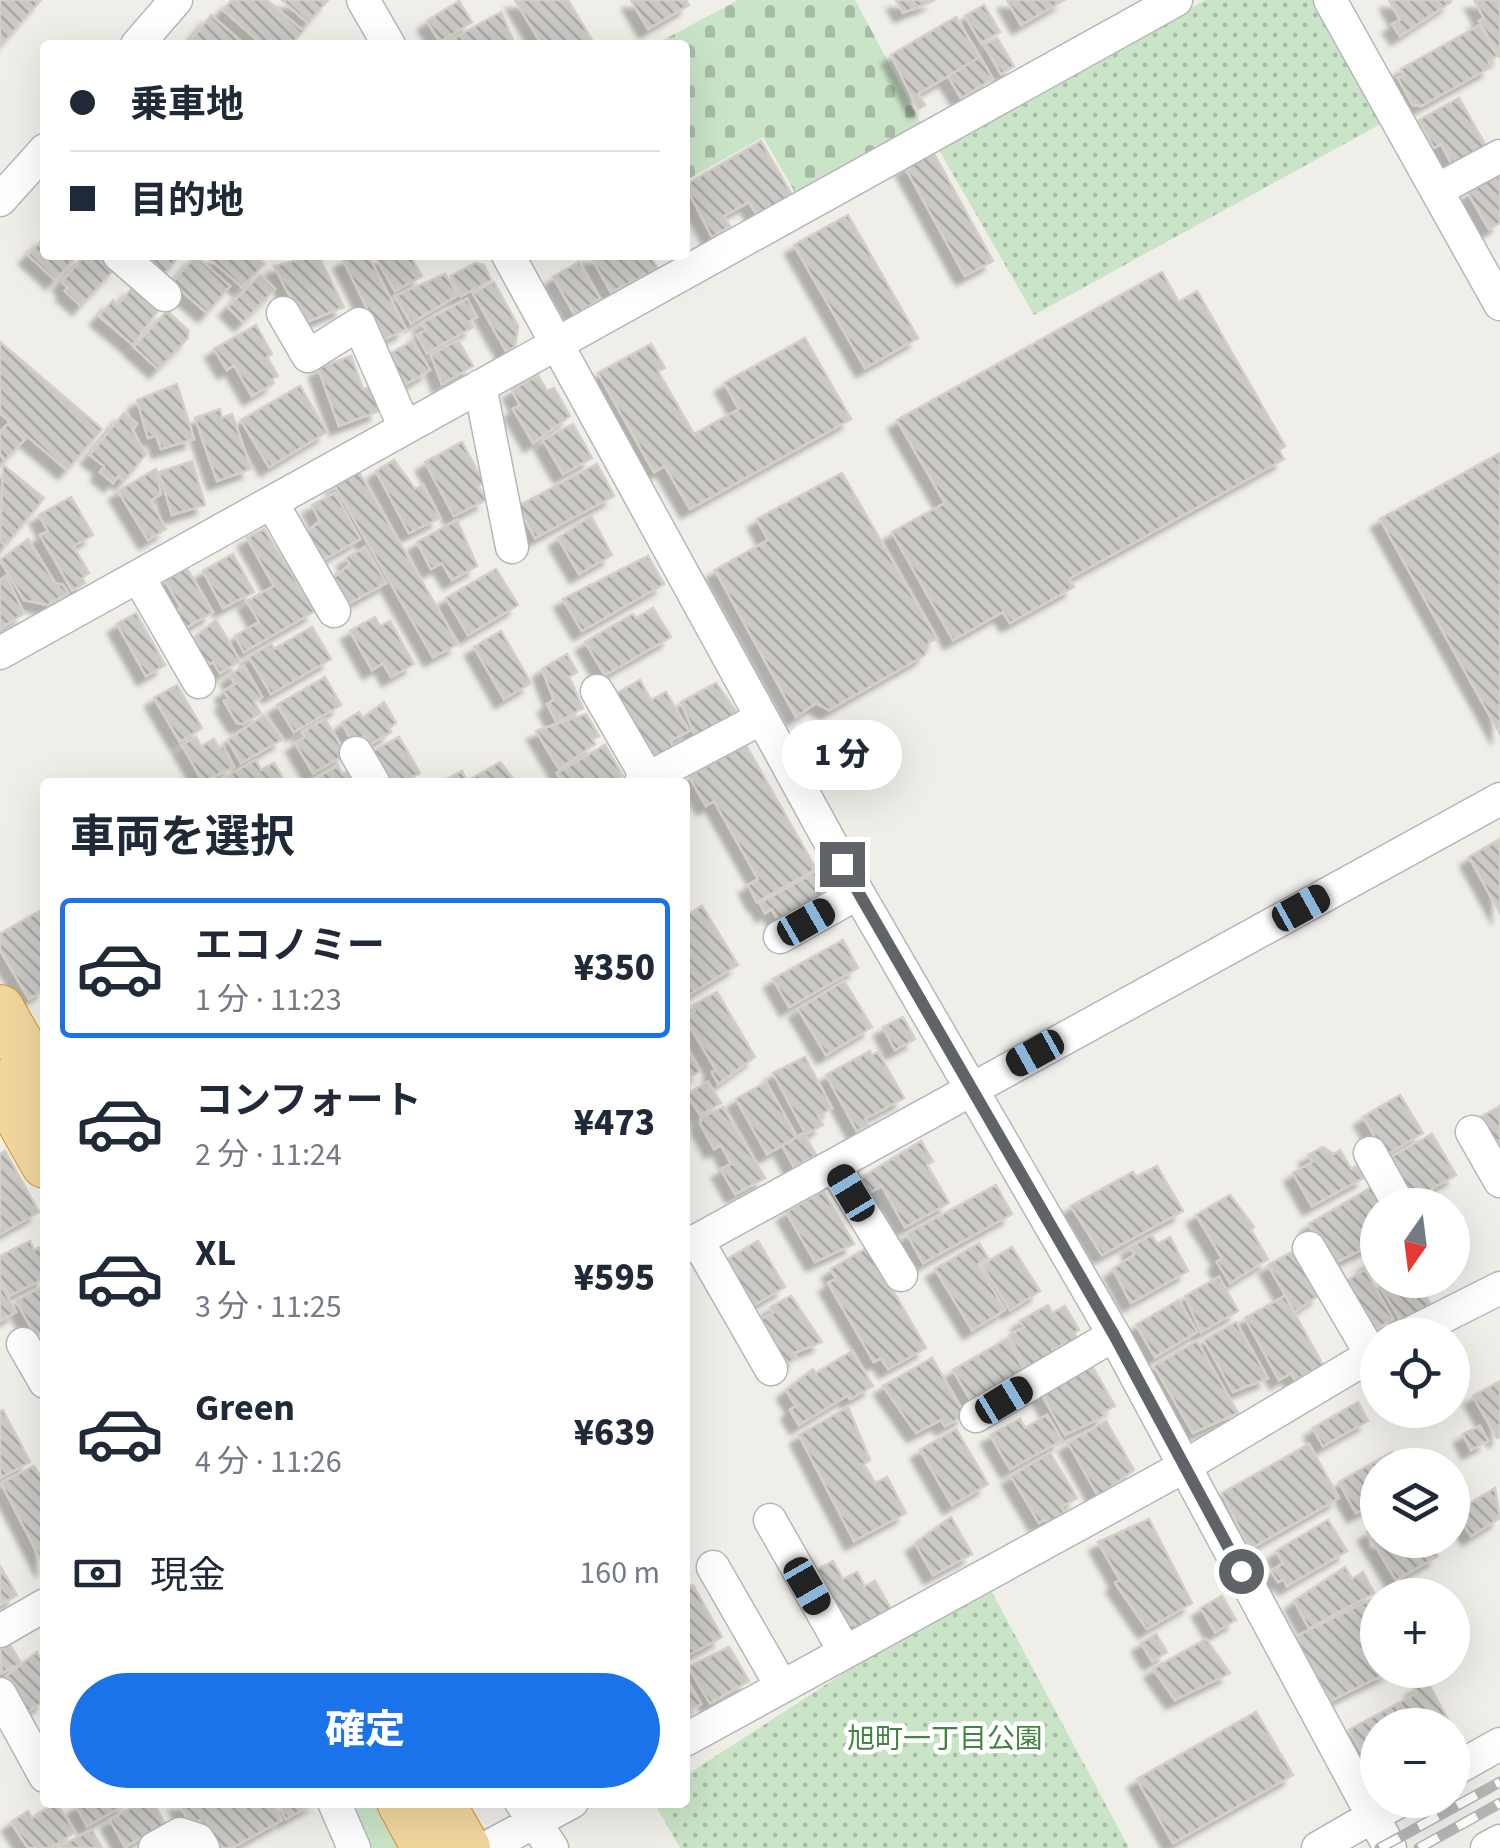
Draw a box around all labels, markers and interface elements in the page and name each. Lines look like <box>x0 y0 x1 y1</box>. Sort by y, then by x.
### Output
text: 乗車地 <box>130 78 244 132</box>
text: 目的地 <box>130 174 244 228</box>
callout: 1 分 <box>782 719 902 789</box>
text: 1 分 <box>814 732 870 778</box>
text: 車両を選択 <box>70 806 295 870</box>
route end <box>820 842 865 887</box>
car <box>1267 880 1335 936</box>
car <box>773 894 839 950</box>
text: エコノミー <box>195 919 385 973</box>
icon: car <box>75 923 165 1013</box>
text: ¥350 <box>574 941 655 995</box>
text: 1 分 · 11:23 <box>195 977 342 1023</box>
car <box>1001 1025 1069 1081</box>
text: コンフォート <box>195 1074 422 1128</box>
icon: car <box>75 1078 165 1168</box>
text: ¥473 <box>574 1096 655 1150</box>
text: 2 分 · 11:24 <box>195 1132 342 1178</box>
car <box>823 1160 879 1226</box>
north arrow <box>1360 1188 1470 1298</box>
map controls <box>1360 1188 1470 1818</box>
text: XL <box>195 1226 236 1280</box>
icon: car <box>75 1233 165 1323</box>
text: ¥595 <box>574 1251 655 1305</box>
text: 3 分 · 11:25 <box>195 1284 342 1330</box>
button: locate <box>1360 1318 1470 1428</box>
car <box>971 1372 1037 1428</box>
text: Green <box>195 1381 295 1435</box>
icon: car <box>75 1388 165 1478</box>
text: ¥639 <box>574 1406 655 1460</box>
text: 4 分 · 11:26 <box>195 1439 342 1485</box>
button: layers <box>1360 1448 1470 1558</box>
icon: cash <box>70 1546 125 1601</box>
text: 現金 <box>150 1549 226 1603</box>
route start <box>1219 1549 1264 1594</box>
text: 160 m <box>579 1550 660 1596</box>
car <box>779 1553 835 1619</box>
button: + <box>1360 1578 1470 1688</box>
button: 確定 <box>70 1673 660 1788</box>
button: − <box>1360 1708 1470 1818</box>
park label: 旭町一丁目公園 <box>847 1719 1043 1759</box>

